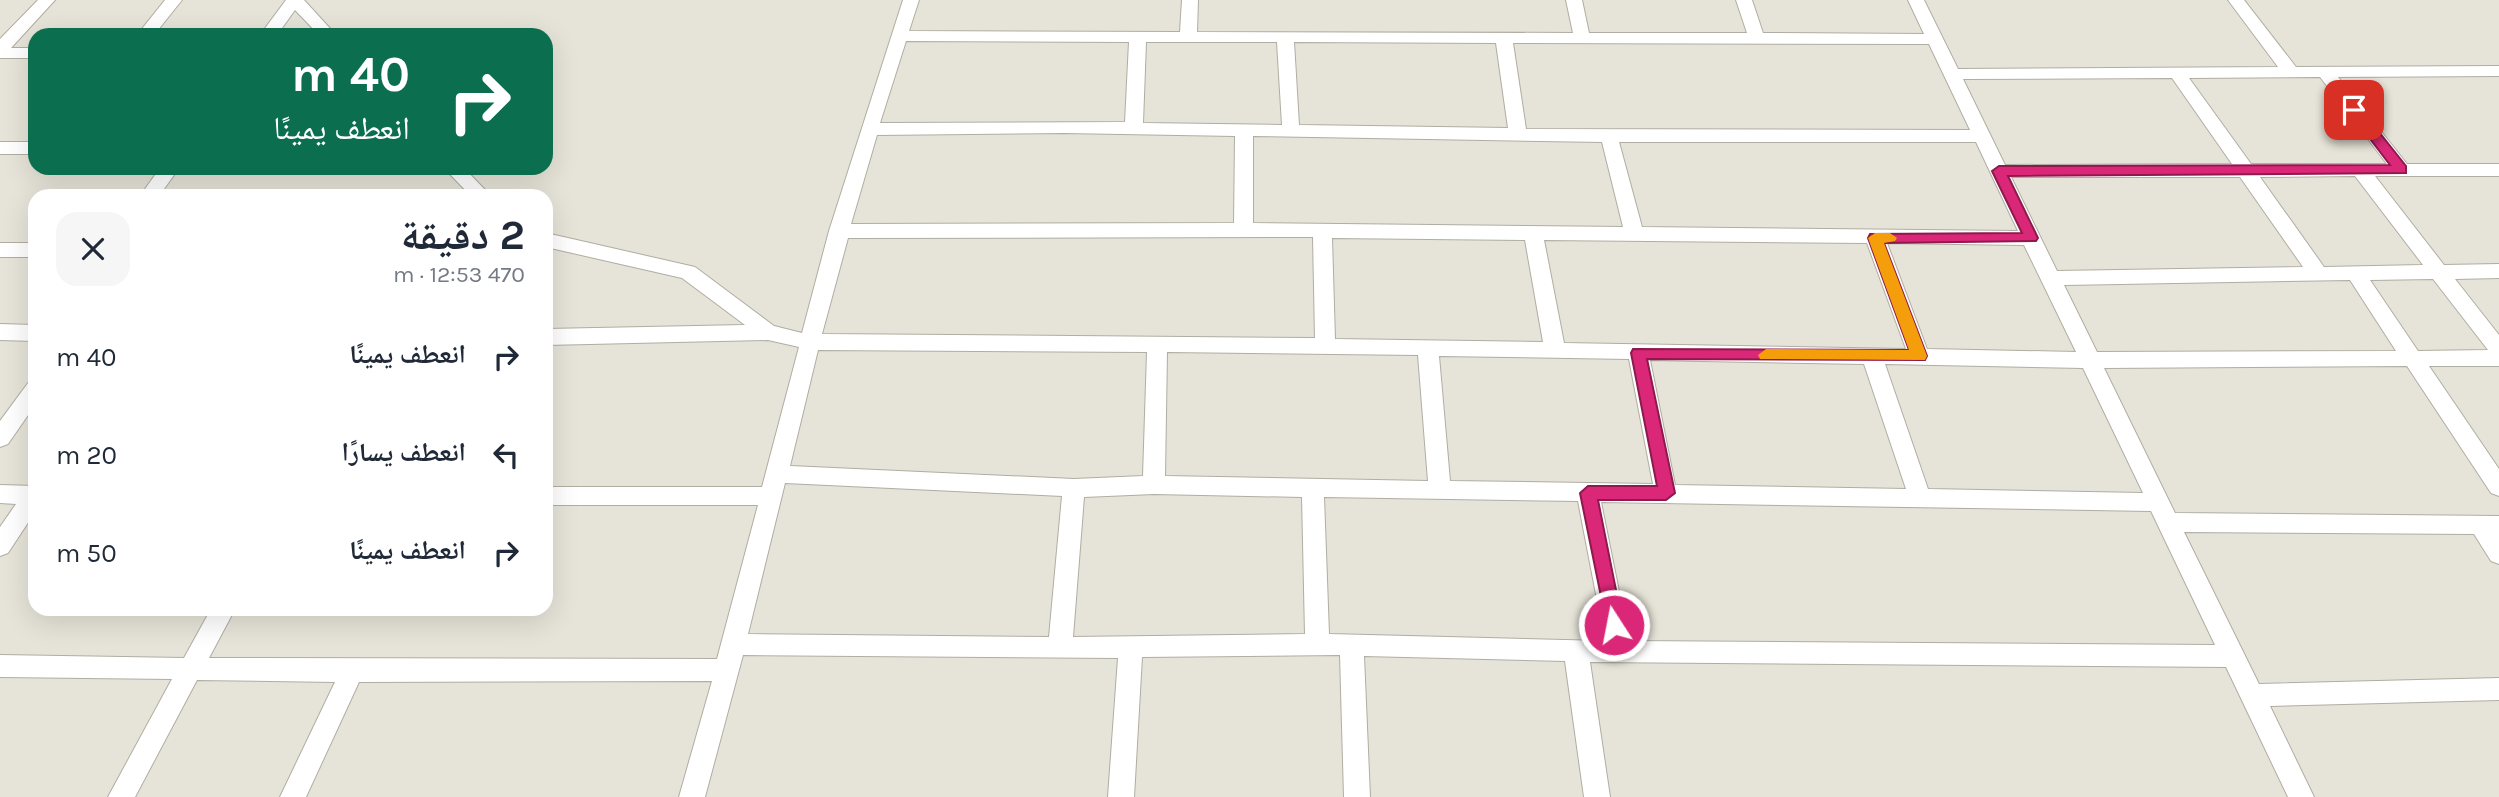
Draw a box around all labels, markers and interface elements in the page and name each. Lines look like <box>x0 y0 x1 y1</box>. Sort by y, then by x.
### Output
text: 40 m <box>291 46 410 103</box>
icon: right <box>434 56 525 147</box>
pin <box>2324 80 2384 140</box>
icon: arrive <box>2335 91 2373 129</box>
text: انعطف يمينًا <box>273 110 410 147</box>
text: 2 دقيقة <box>401 210 525 260</box>
button: close <box>56 212 130 286</box>
text: 470 m · 12:53 <box>393 261 525 288</box>
icon: right <box>487 338 525 376</box>
text: انعطف يمينًا <box>349 339 466 370</box>
text: 40 m <box>56 342 116 373</box>
icon: left <box>487 436 525 474</box>
text: انعطف يسارًا <box>342 437 466 468</box>
text: 20 m <box>56 440 117 471</box>
icon: right <box>487 534 525 572</box>
text: انعطف يمينًا <box>349 535 466 566</box>
text: 50 m <box>56 538 117 569</box>
position arrow <box>1577 588 1651 662</box>

